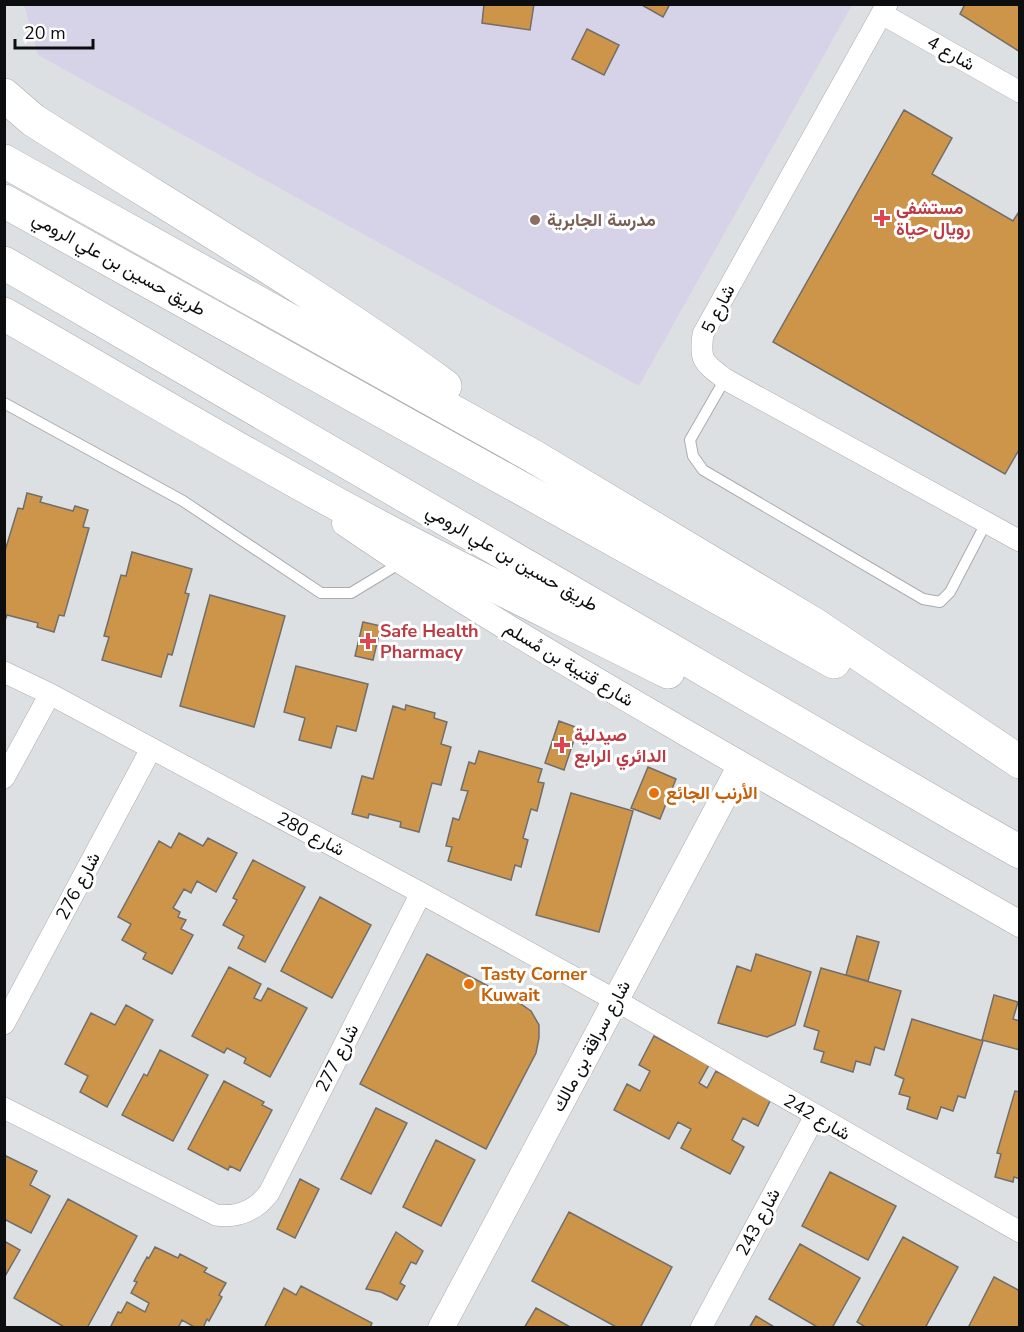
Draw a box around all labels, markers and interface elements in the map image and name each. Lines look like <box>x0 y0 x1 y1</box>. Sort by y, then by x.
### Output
scale bar <box>15 12 93 50</box>
text: 20 m <box>24 21 66 45</box>
street label: شارع 4 <box>923 30 979 76</box>
place label: مستشفى رويال حياة <box>896 196 971 241</box>
street label: طريق حسين بن علي الرومي <box>27 206 210 324</box>
place label: مدرسة الجابرية <box>547 208 656 232</box>
marker: مستشفى رويال حياة <box>873 209 891 227</box>
marker: مدرسة الجابرية <box>528 213 542 227</box>
street label: شارع 5 <box>696 281 740 337</box>
street label: طريق حسين بن علي الرومي <box>420 499 602 620</box>
street label: شارع قتيبة بن مُسلم <box>500 616 638 712</box>
place label: Safe Health Pharmacy <box>380 619 479 664</box>
marker: Safe Health Pharmacy <box>361 634 375 648</box>
place label: صيدلية الدائري الرابع <box>574 723 666 771</box>
marker: صيدلية الدائري الرابع <box>555 738 569 752</box>
place label: الأرنب الجائع <box>666 781 758 805</box>
marker: الأرنب الجائع <box>647 786 661 800</box>
street label: شارع 280 <box>273 806 349 862</box>
street label: شارع 276 <box>50 848 106 924</box>
place label: Tasty Corner Kuwait <box>481 962 587 1007</box>
street label: شارع سراقة بن مالك <box>546 976 636 1116</box>
marker: Tasty Corner Kuwait <box>462 977 476 991</box>
street label: شارع 277 <box>310 1020 364 1096</box>
street label: شارع 242 <box>779 1088 855 1146</box>
street label: شارع 243 <box>730 1184 786 1260</box>

